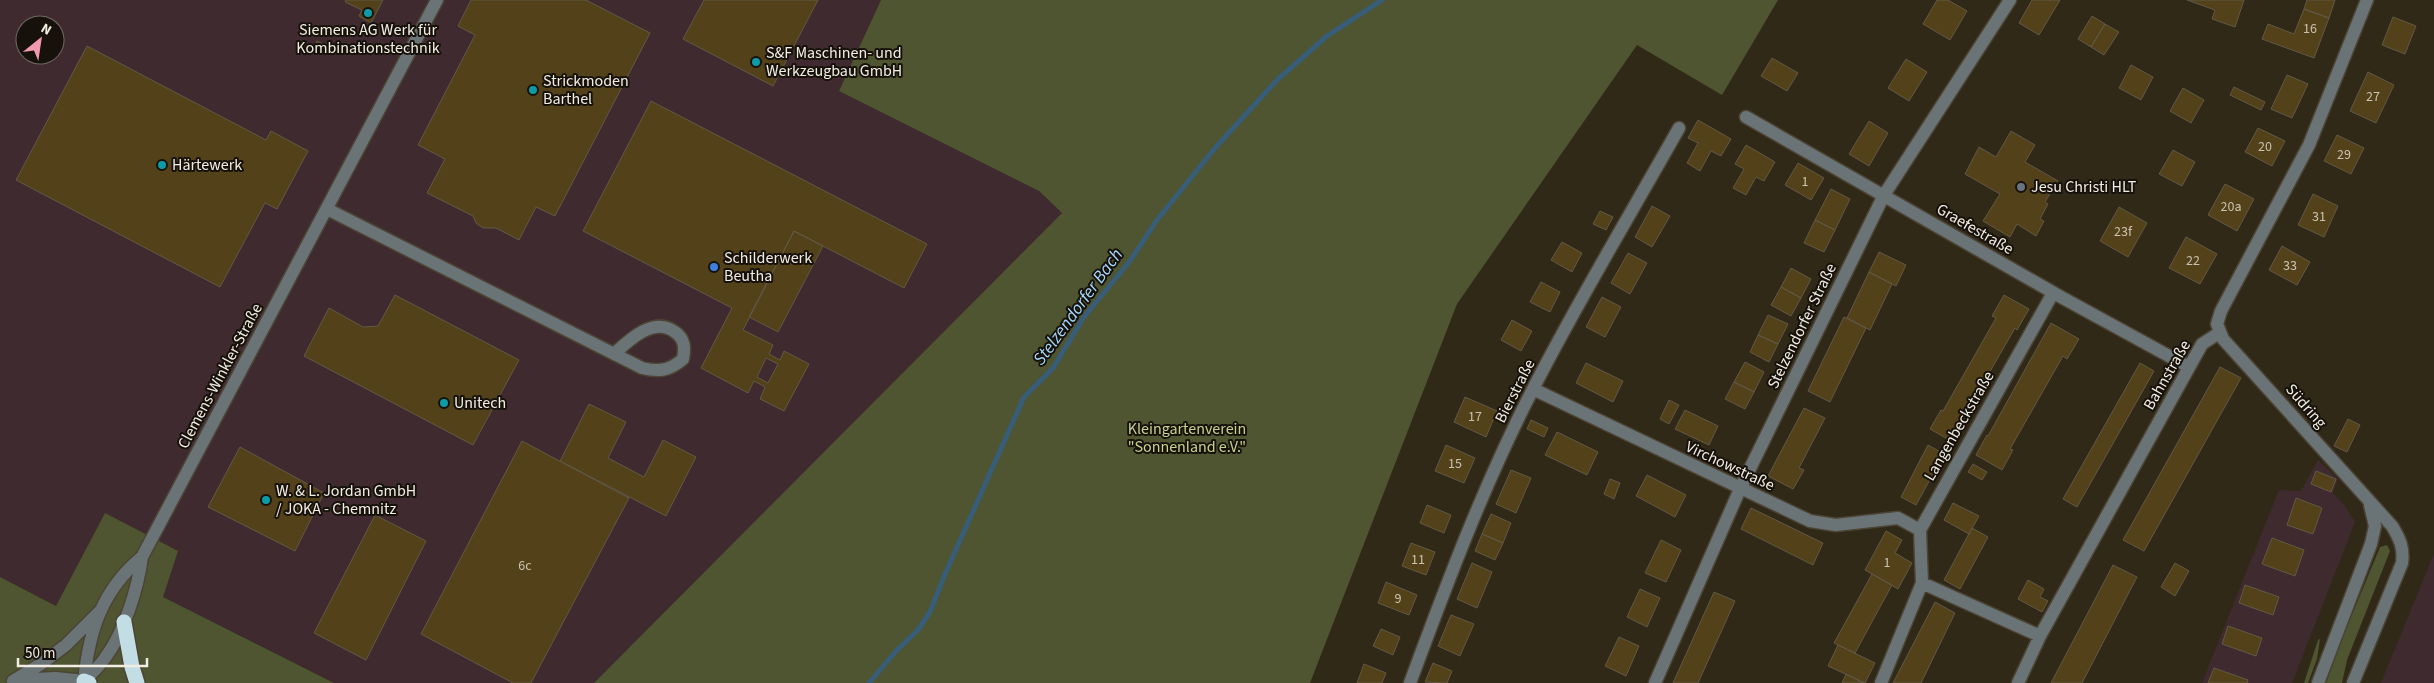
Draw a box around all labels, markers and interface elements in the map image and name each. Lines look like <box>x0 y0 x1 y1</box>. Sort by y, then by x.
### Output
marker: Siemens AG Werk für Kombinationstechnik <box>362 7 374 19</box>
north arrow <box>15 15 65 65</box>
text: N <box>37 19 55 41</box>
place label: Siemens AG Werk für Kombinationstechnik <box>296 19 440 59</box>
house number: 16 <box>2303 19 2317 39</box>
place label: S&F Maschinen- und Werkzeugbau GmbH <box>766 42 902 82</box>
marker: S&F Maschinen- und Werkzeugbau GmbH <box>750 56 762 68</box>
place label: Strickmoden Barthel <box>543 70 629 110</box>
marker: Strickmoden Barthel <box>527 84 539 96</box>
house number: 27 <box>2366 87 2380 107</box>
house number: 20 <box>2258 137 2272 157</box>
house number: 29 <box>2337 145 2351 165</box>
place label: Härtewerk <box>172 154 242 176</box>
marker: Härtewerk <box>156 159 168 171</box>
house number: 1 <box>1802 172 1809 192</box>
place label: Jesu Christi HLT <box>2031 176 2137 198</box>
marker: Jesu Christi HLT <box>2015 181 2027 193</box>
house number: 20a <box>2221 197 2241 217</box>
street label: Graefestraße <box>1932 198 2018 260</box>
house number: 31 <box>2312 207 2326 227</box>
house number: 23f <box>2114 222 2133 242</box>
water label: Stelzendorfer Bach <box>1027 244 1129 370</box>
place label: Schilderwerk Beutha <box>724 247 812 287</box>
house number: 22 <box>2186 251 2200 271</box>
house number: 33 <box>2283 256 2297 276</box>
street label: Stelzendorfer Straße <box>1762 260 1842 392</box>
marker: Schilderwerk Beutha <box>708 261 720 273</box>
street label: Clemens-Winkler-Straße <box>172 299 268 453</box>
street label: Bahnstraße <box>2138 336 2196 414</box>
street label: Bierstraße <box>1490 355 1540 427</box>
street label: Langenbeckstraße <box>1919 367 1999 485</box>
street label: Südring <box>2280 379 2332 433</box>
place label: Unitech <box>454 392 506 414</box>
marker: Unitech <box>438 397 450 409</box>
house number: 17 <box>1468 407 1482 427</box>
park label: Kleingartenverein "Sonnenland e.V." <box>1128 418 1246 458</box>
street label: Virchowstraße <box>1682 436 1778 496</box>
house number: 15 <box>1448 454 1462 474</box>
place label: W. & L. Jordan GmbH / JOKA - Chemnitz <box>276 480 416 520</box>
marker: W. & L. Jordan GmbH / JOKA - Chemnitz <box>260 494 272 506</box>
house number: 11 <box>1411 550 1425 570</box>
house number: 1 <box>1884 553 1891 573</box>
house number: 6c <box>518 556 532 576</box>
house number: 9 <box>1395 589 1402 609</box>
scale bar <box>18 636 146 668</box>
text: 50 m <box>25 643 55 664</box>

